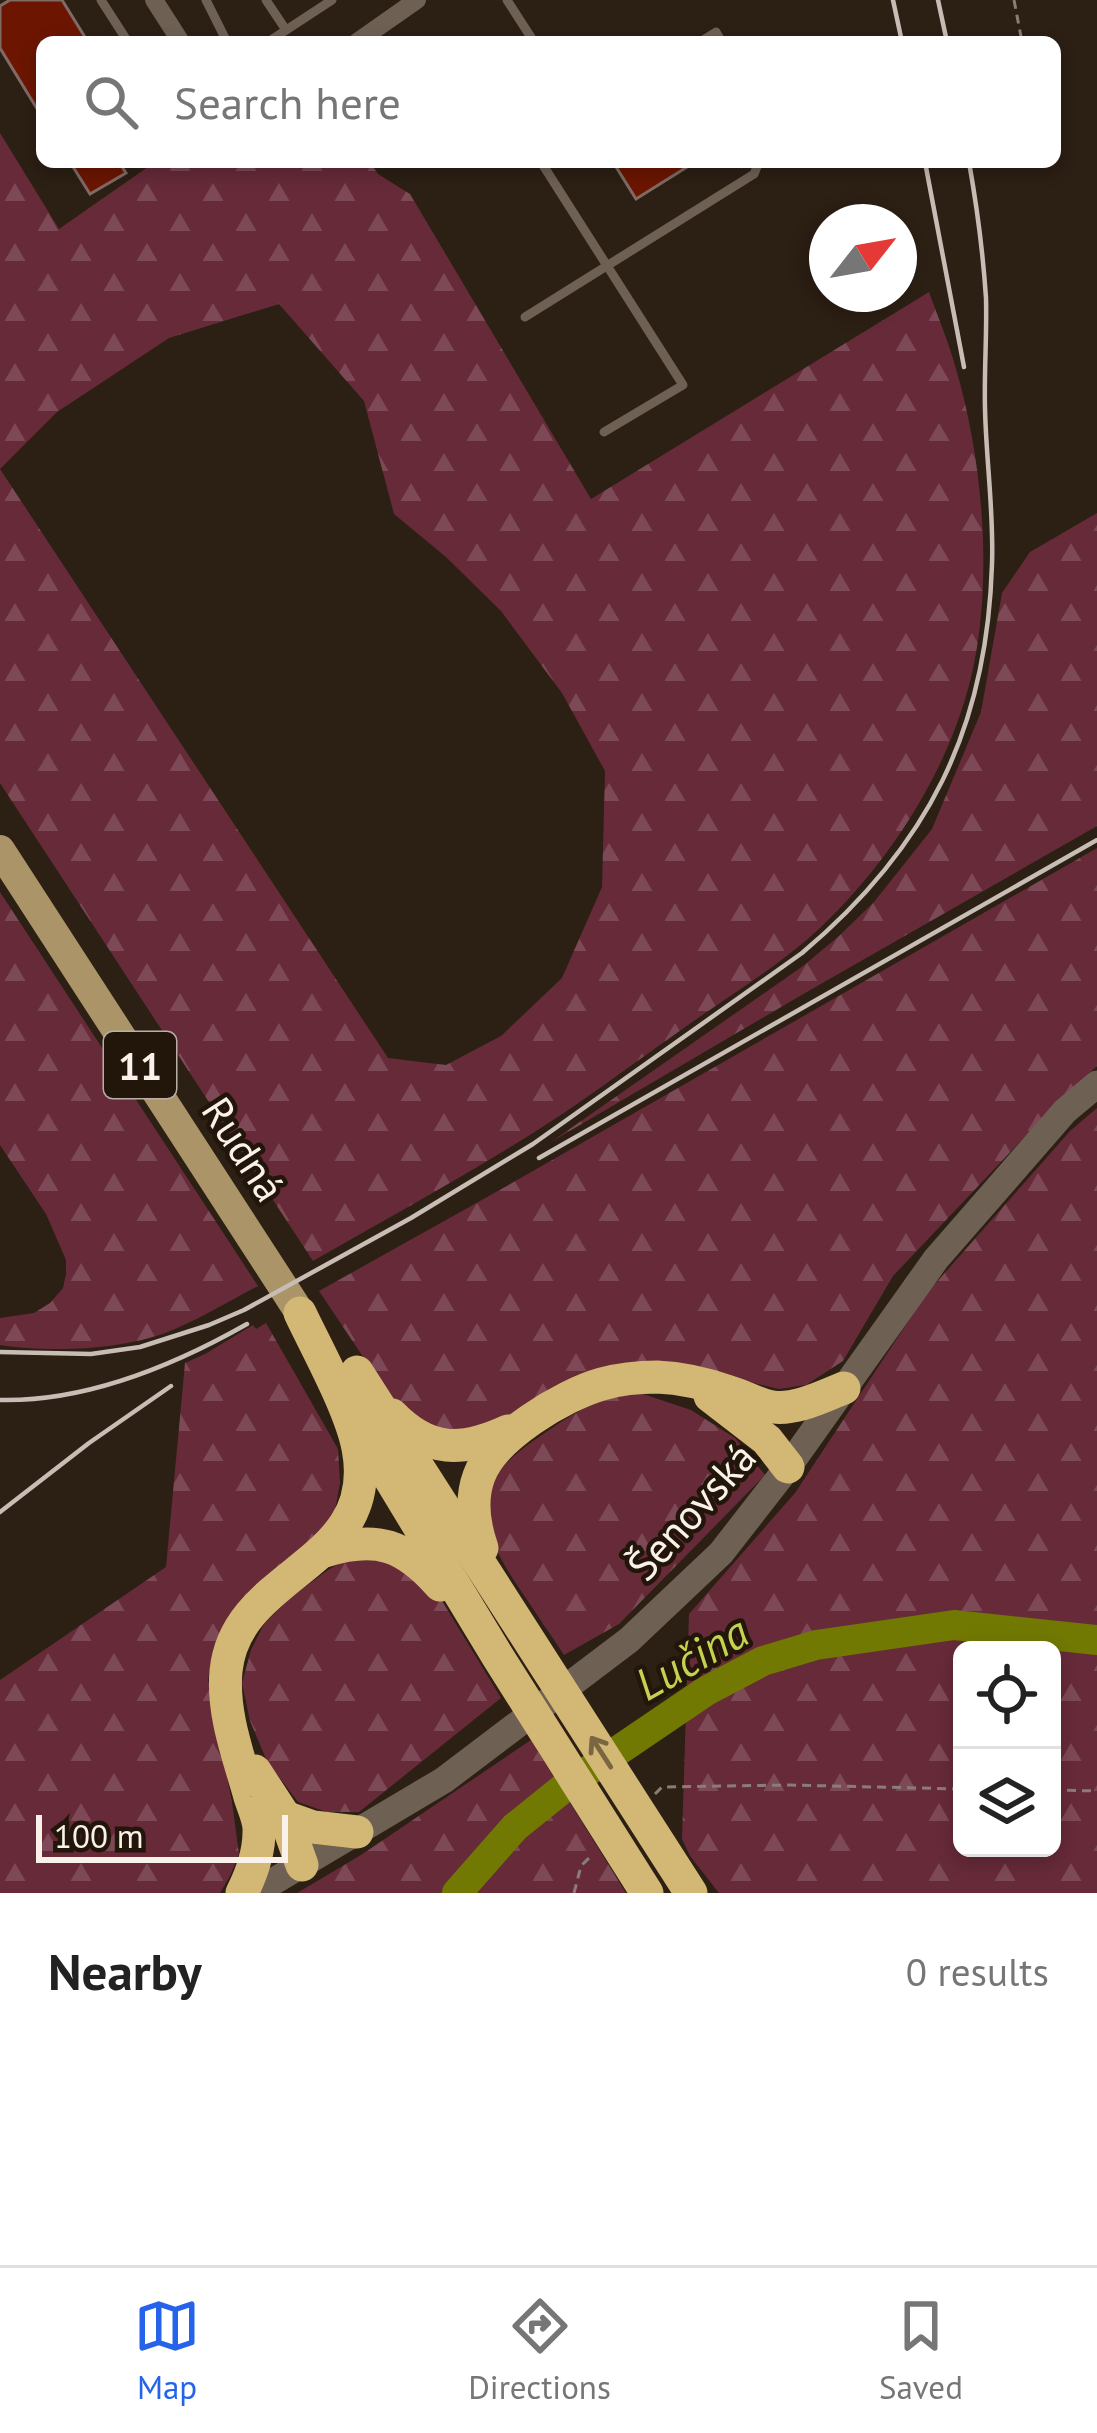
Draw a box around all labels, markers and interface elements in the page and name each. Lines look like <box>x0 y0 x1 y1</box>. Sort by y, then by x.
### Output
search box <box>36 36 1061 168</box>
icon: search <box>78 69 144 135</box>
text: Search here <box>174 73 401 131</box>
north arrow <box>809 204 917 312</box>
road number: 11 <box>104 1032 176 1098</box>
street label: Rudná <box>190 1086 298 1212</box>
street label: Šenovská <box>615 1430 767 1592</box>
water label: Lučina <box>624 1602 758 1712</box>
map controls <box>953 1641 1061 1857</box>
button: locate <box>953 1641 1061 1749</box>
one-way arrow <box>589 1735 613 1769</box>
button: layers <box>953 1749 1061 1857</box>
scale bar <box>36 1809 288 1862</box>
text: 100 m <box>54 1814 144 1857</box>
text: Nearby <box>48 1938 202 2004</box>
text: 0 results <box>906 1946 1049 1997</box>
tab: Map <box>134 2293 200 2408</box>
tab: Directions <box>468 2293 611 2408</box>
tab: Saved <box>879 2293 963 2408</box>

